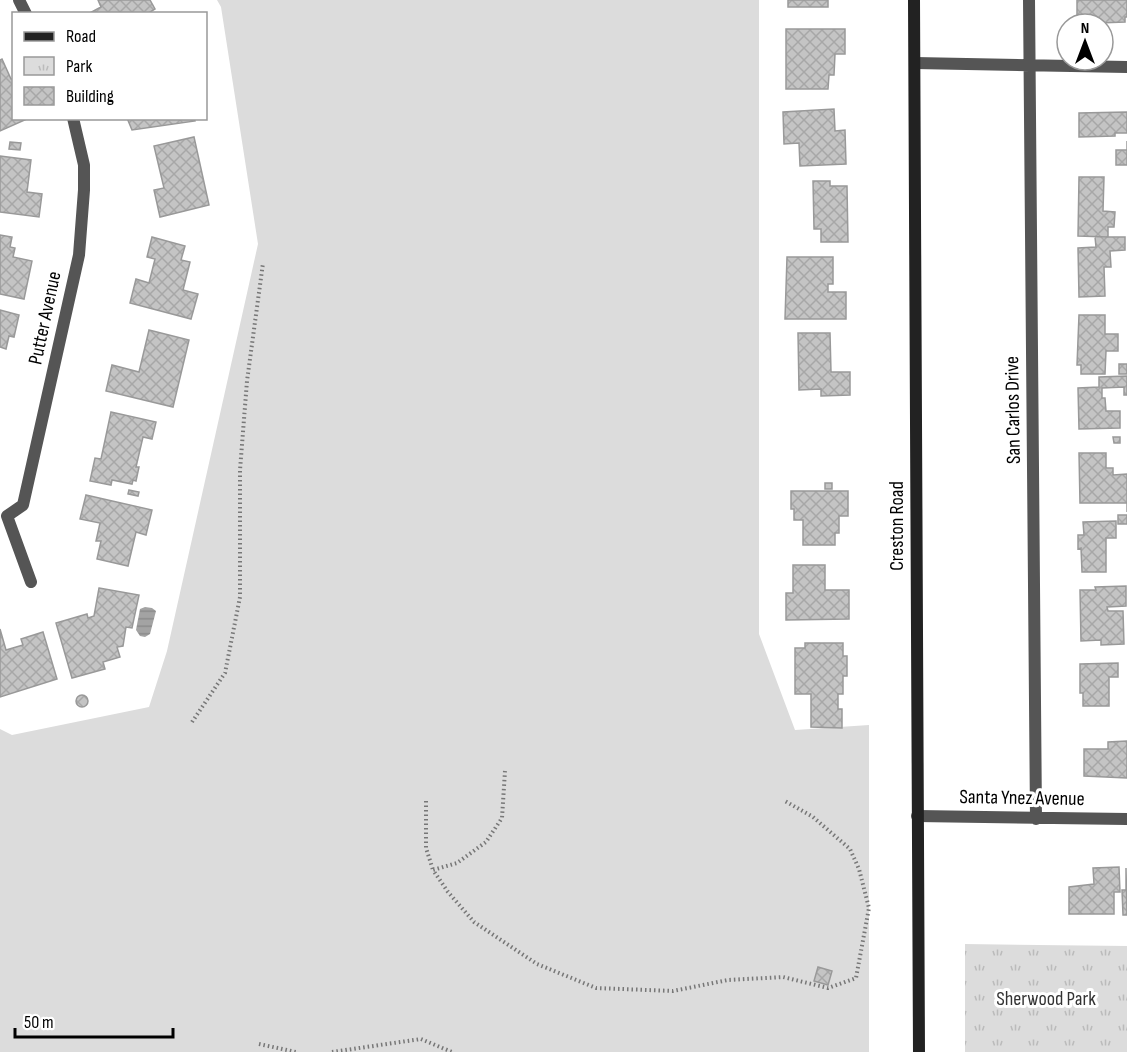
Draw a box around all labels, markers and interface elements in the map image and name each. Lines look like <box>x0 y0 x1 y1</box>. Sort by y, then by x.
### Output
legend <box>12 12 207 120</box>
north arrow <box>1055 12 1115 72</box>
text: N <box>1081 19 1089 38</box>
text: Road <box>66 26 96 47</box>
text: Park <box>66 56 92 77</box>
text: Building <box>66 86 114 107</box>
street label: Putter Avenue <box>23 269 67 367</box>
street label: San Carlos Drive <box>1000 356 1026 464</box>
street label: Creston Road <box>885 481 909 571</box>
street label: Santa Ynez Avenue <box>959 785 1085 811</box>
park label: Sherwood Park <box>996 987 1096 1011</box>
scale bar <box>15 1001 172 1039</box>
text: 50 m <box>24 1012 54 1033</box>

